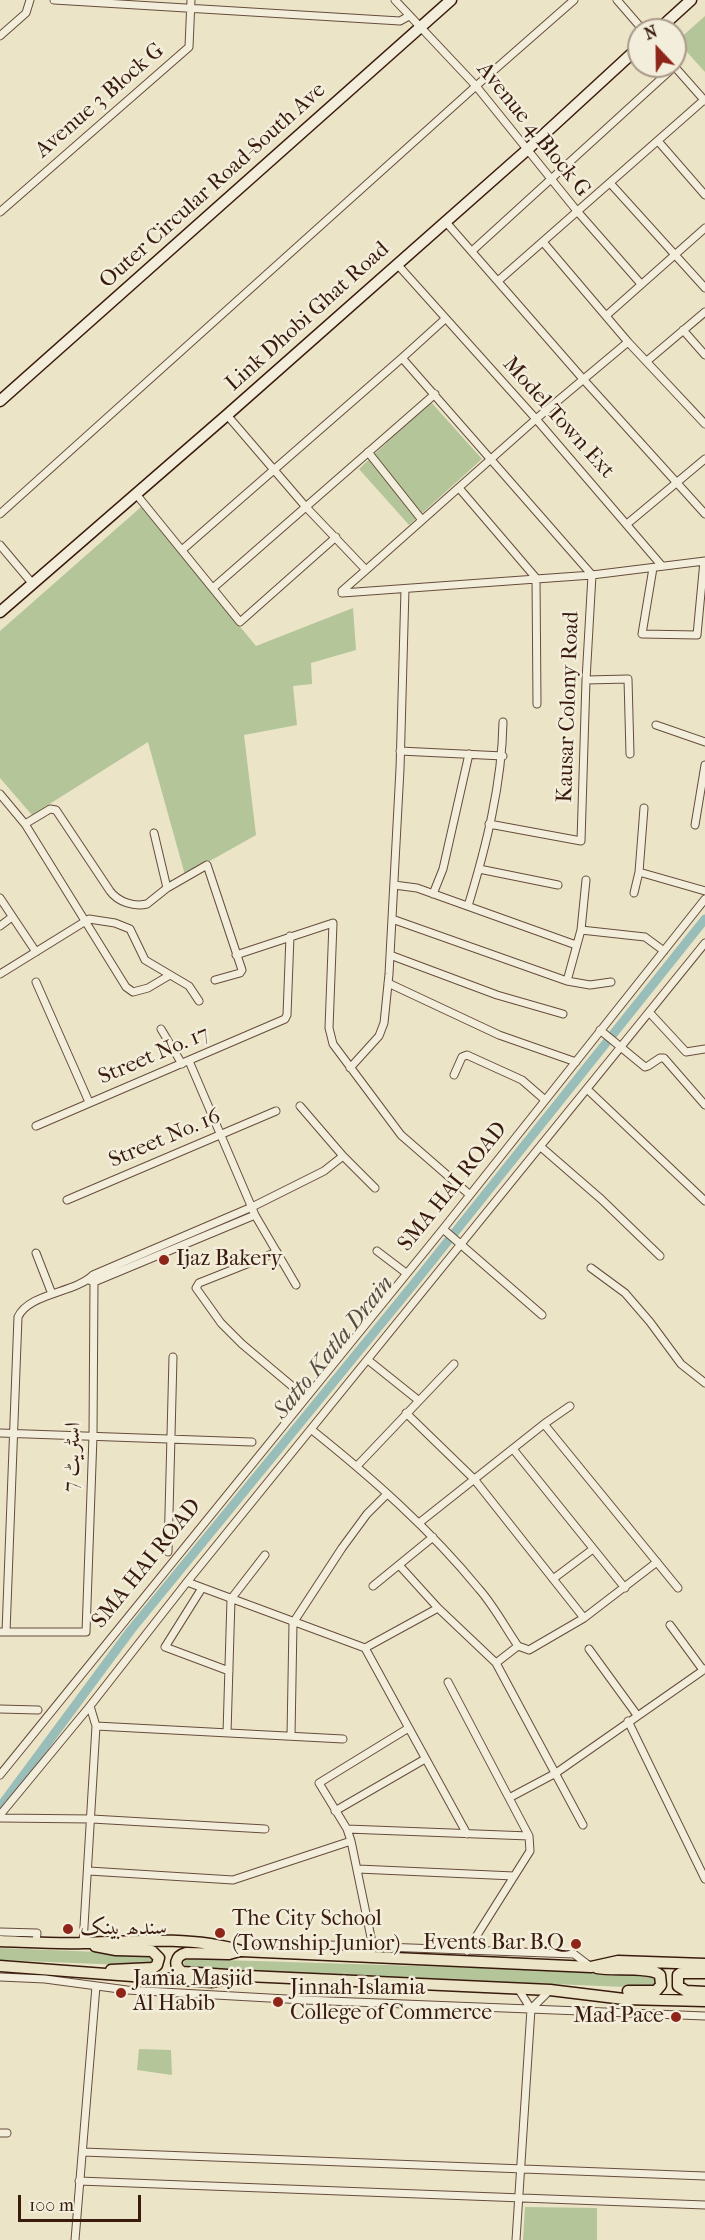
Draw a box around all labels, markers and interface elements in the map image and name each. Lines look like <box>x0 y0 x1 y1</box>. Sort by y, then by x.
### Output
north arrow <box>627 18 687 78</box>
text: N <box>642 22 660 44</box>
street label: Avenue 3 Block G <box>30 38 170 164</box>
street label: Avenue 4 Block G <box>470 57 596 203</box>
street label: Outer Circular Road-South Ave <box>95 77 331 295</box>
street label: Link Dhobi Ghat Road <box>221 237 395 397</box>
street label: Model Town Ext <box>496 352 620 484</box>
street label: Kausar Colony Road <box>552 611 586 803</box>
street label: Street No. 17 <box>95 1021 213 1091</box>
street label: Street No. 16 <box>105 1104 225 1174</box>
street label: SMA HAI ROAD <box>393 1117 513 1257</box>
place label: Ijaz Bakery <box>176 1247 282 1273</box>
marker: Ijaz Bakery <box>157 1253 171 1267</box>
water label: Satto Katla Drain <box>267 1270 401 1426</box>
street label: اسٹریٹ 7 <box>59 1422 87 1492</box>
street label: SMA HAI ROAD <box>87 1494 207 1634</box>
place label: The City School (Township Junior) <box>232 1907 400 1958</box>
place label: سندھ بینک <box>80 1916 167 1942</box>
marker: سندھ بینک <box>61 1922 75 1936</box>
marker: The City School (Township Junior) <box>213 1926 227 1940</box>
place label: Events Bar B.Q <box>423 1931 564 1957</box>
marker: Events Bar B.Q <box>569 1937 583 1951</box>
place label: Jamia Masjid Al Habib <box>133 1967 253 2018</box>
place label: Jinnah Islamia College of Commerce <box>290 1976 492 2028</box>
marker: Jamia Masjid Al Habib <box>114 1986 128 2000</box>
marker: Jinnah Islamia College of Commerce <box>271 1995 285 2009</box>
place label: Mad Pace <box>573 2004 664 2030</box>
marker: Mad Pace <box>669 2010 683 2024</box>
scale bar <box>21 2183 144 2221</box>
text: 100 m <box>29 2195 74 2216</box>

